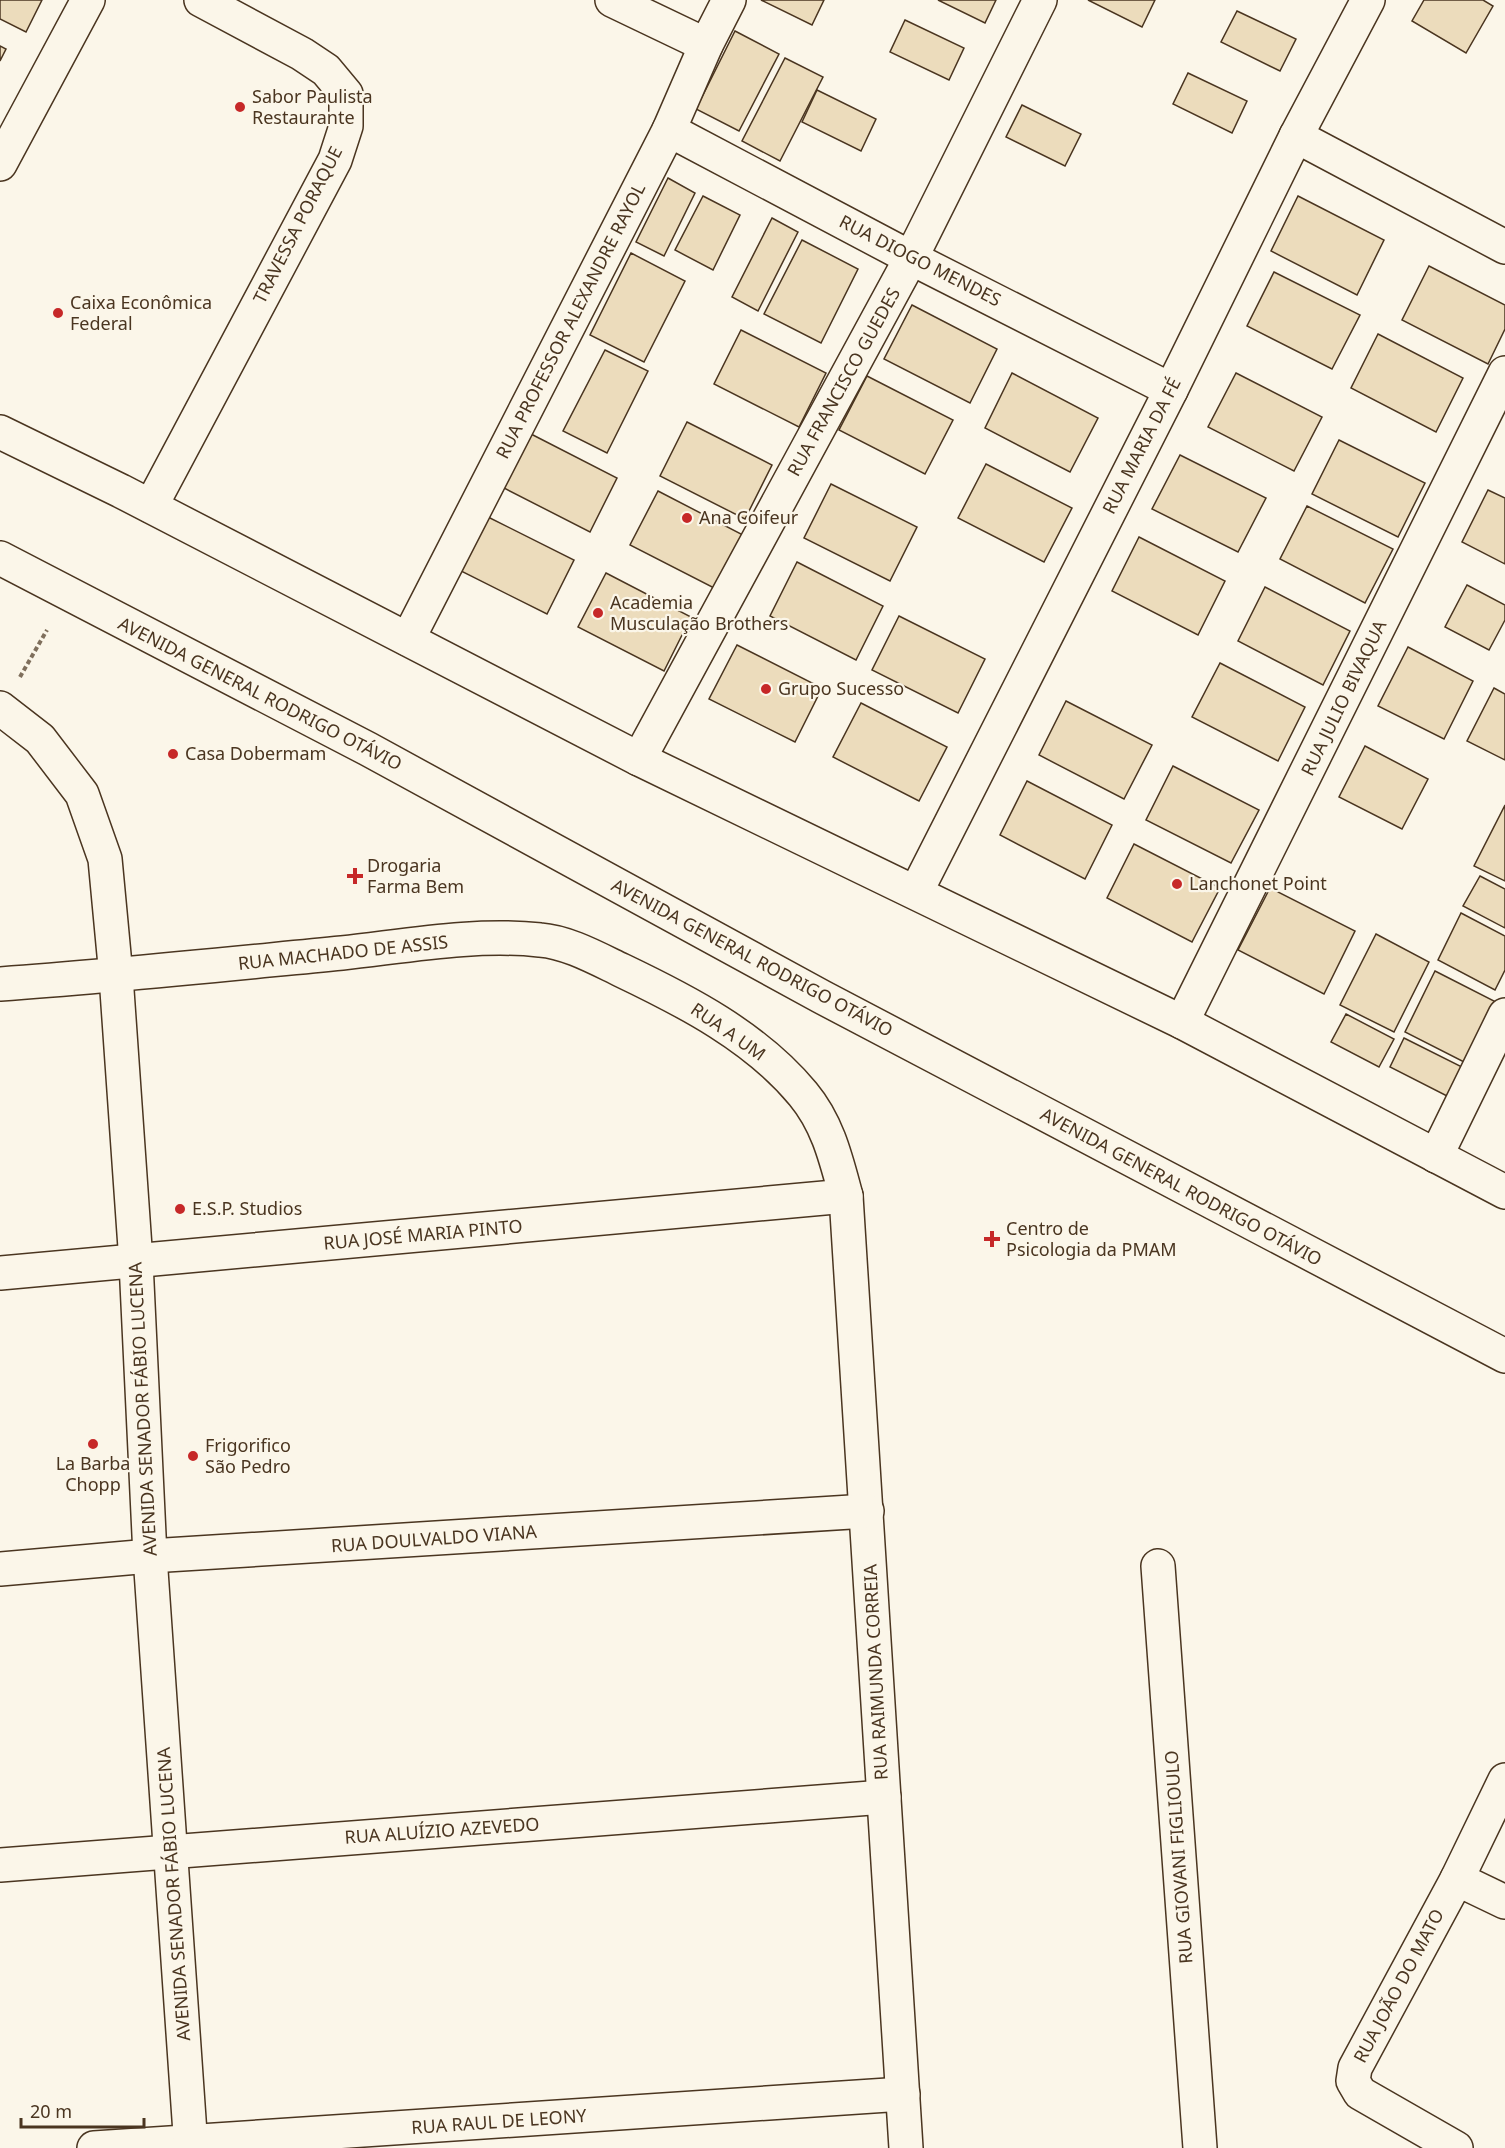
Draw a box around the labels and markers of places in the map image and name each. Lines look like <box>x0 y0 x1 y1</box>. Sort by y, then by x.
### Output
place label: Sabor Paulista Restaurante <box>252 84 373 129</box>
marker: Sabor Paulista Restaurante <box>233 100 247 114</box>
place label: Caixa Econômica Federal <box>70 290 212 335</box>
marker: Caixa Econômica Federal <box>51 306 65 320</box>
place label: Ana Coifeur <box>699 505 799 529</box>
marker: Ana Coifeur <box>680 511 694 525</box>
place label: Academia Musculação Brothers <box>610 590 788 635</box>
marker: Academia Musculação Brothers <box>591 606 605 620</box>
place label: Grupo Sucesso <box>778 676 904 700</box>
marker: Grupo Sucesso <box>759 682 773 696</box>
place label: Casa Dobermam <box>185 741 326 765</box>
marker: Casa Dobermam <box>166 747 180 761</box>
place label: Drogaria Farma Bem <box>367 853 464 898</box>
marker: Drogaria Farma Bem <box>348 869 362 883</box>
place label: Lanchonet Point <box>1189 871 1327 895</box>
marker: Lanchonet Point <box>1170 877 1184 891</box>
place label: E.S.P. Studios <box>192 1196 302 1220</box>
marker: E.S.P. Studios <box>173 1202 187 1216</box>
place label: Centro de Psicologia da PMAM <box>1006 1216 1177 1261</box>
marker: Centro de Psicologia da PMAM <box>983 1230 1001 1248</box>
place label: Frigorifico São Pedro <box>205 1433 291 1478</box>
marker: La Barba Chopp <box>86 1437 100 1451</box>
marker: Frigorifico São Pedro <box>186 1449 200 1463</box>
place label: La Barba Chopp <box>56 1451 130 1496</box>

